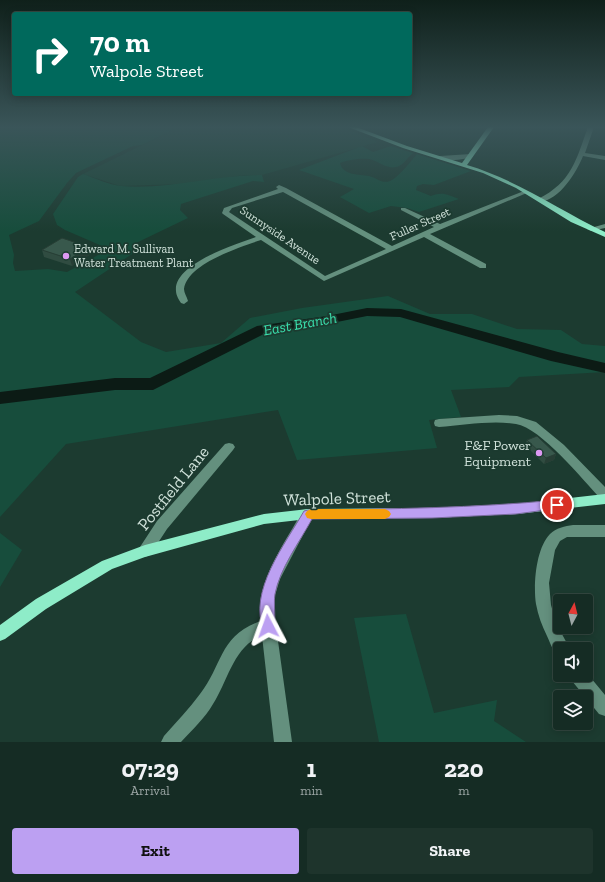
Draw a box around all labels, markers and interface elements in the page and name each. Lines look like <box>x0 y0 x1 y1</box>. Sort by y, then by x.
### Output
text: 70 m <box>90 26 150 59</box>
icon: right <box>24 28 76 80</box>
text: Walpole Street <box>90 60 203 82</box>
street label: Sunnyside Avenue <box>237 203 323 267</box>
street label: Fuller Street <box>388 204 453 244</box>
place label: Edward M. Sullivan Water Treatment Plant <box>74 242 194 270</box>
marker: Edward M. Sullivan Water Treatment Plant <box>61 251 71 261</box>
water label: East Branch <box>262 309 339 339</box>
place label: F&F Power Equipment <box>464 437 532 470</box>
street label: Postfield Lane <box>133 442 213 534</box>
marker: F&F Power Equipment <box>534 448 544 458</box>
street label: Walpole Street <box>283 486 392 510</box>
pin <box>540 488 574 522</box>
icon: arrive <box>546 494 568 516</box>
north arrow <box>553 594 593 634</box>
map controls <box>553 594 593 730</box>
position arrow <box>247 605 289 647</box>
button: sound <box>553 642 593 682</box>
button: layers <box>553 690 593 730</box>
text: 07:29 <box>121 754 179 783</box>
text: 1 <box>307 754 316 783</box>
text: 220 <box>444 754 484 783</box>
text: Arrival <box>131 783 170 798</box>
text: min <box>300 783 323 798</box>
text: m <box>458 783 469 798</box>
button: Exit <box>12 828 299 874</box>
button: Share <box>307 828 593 874</box>

